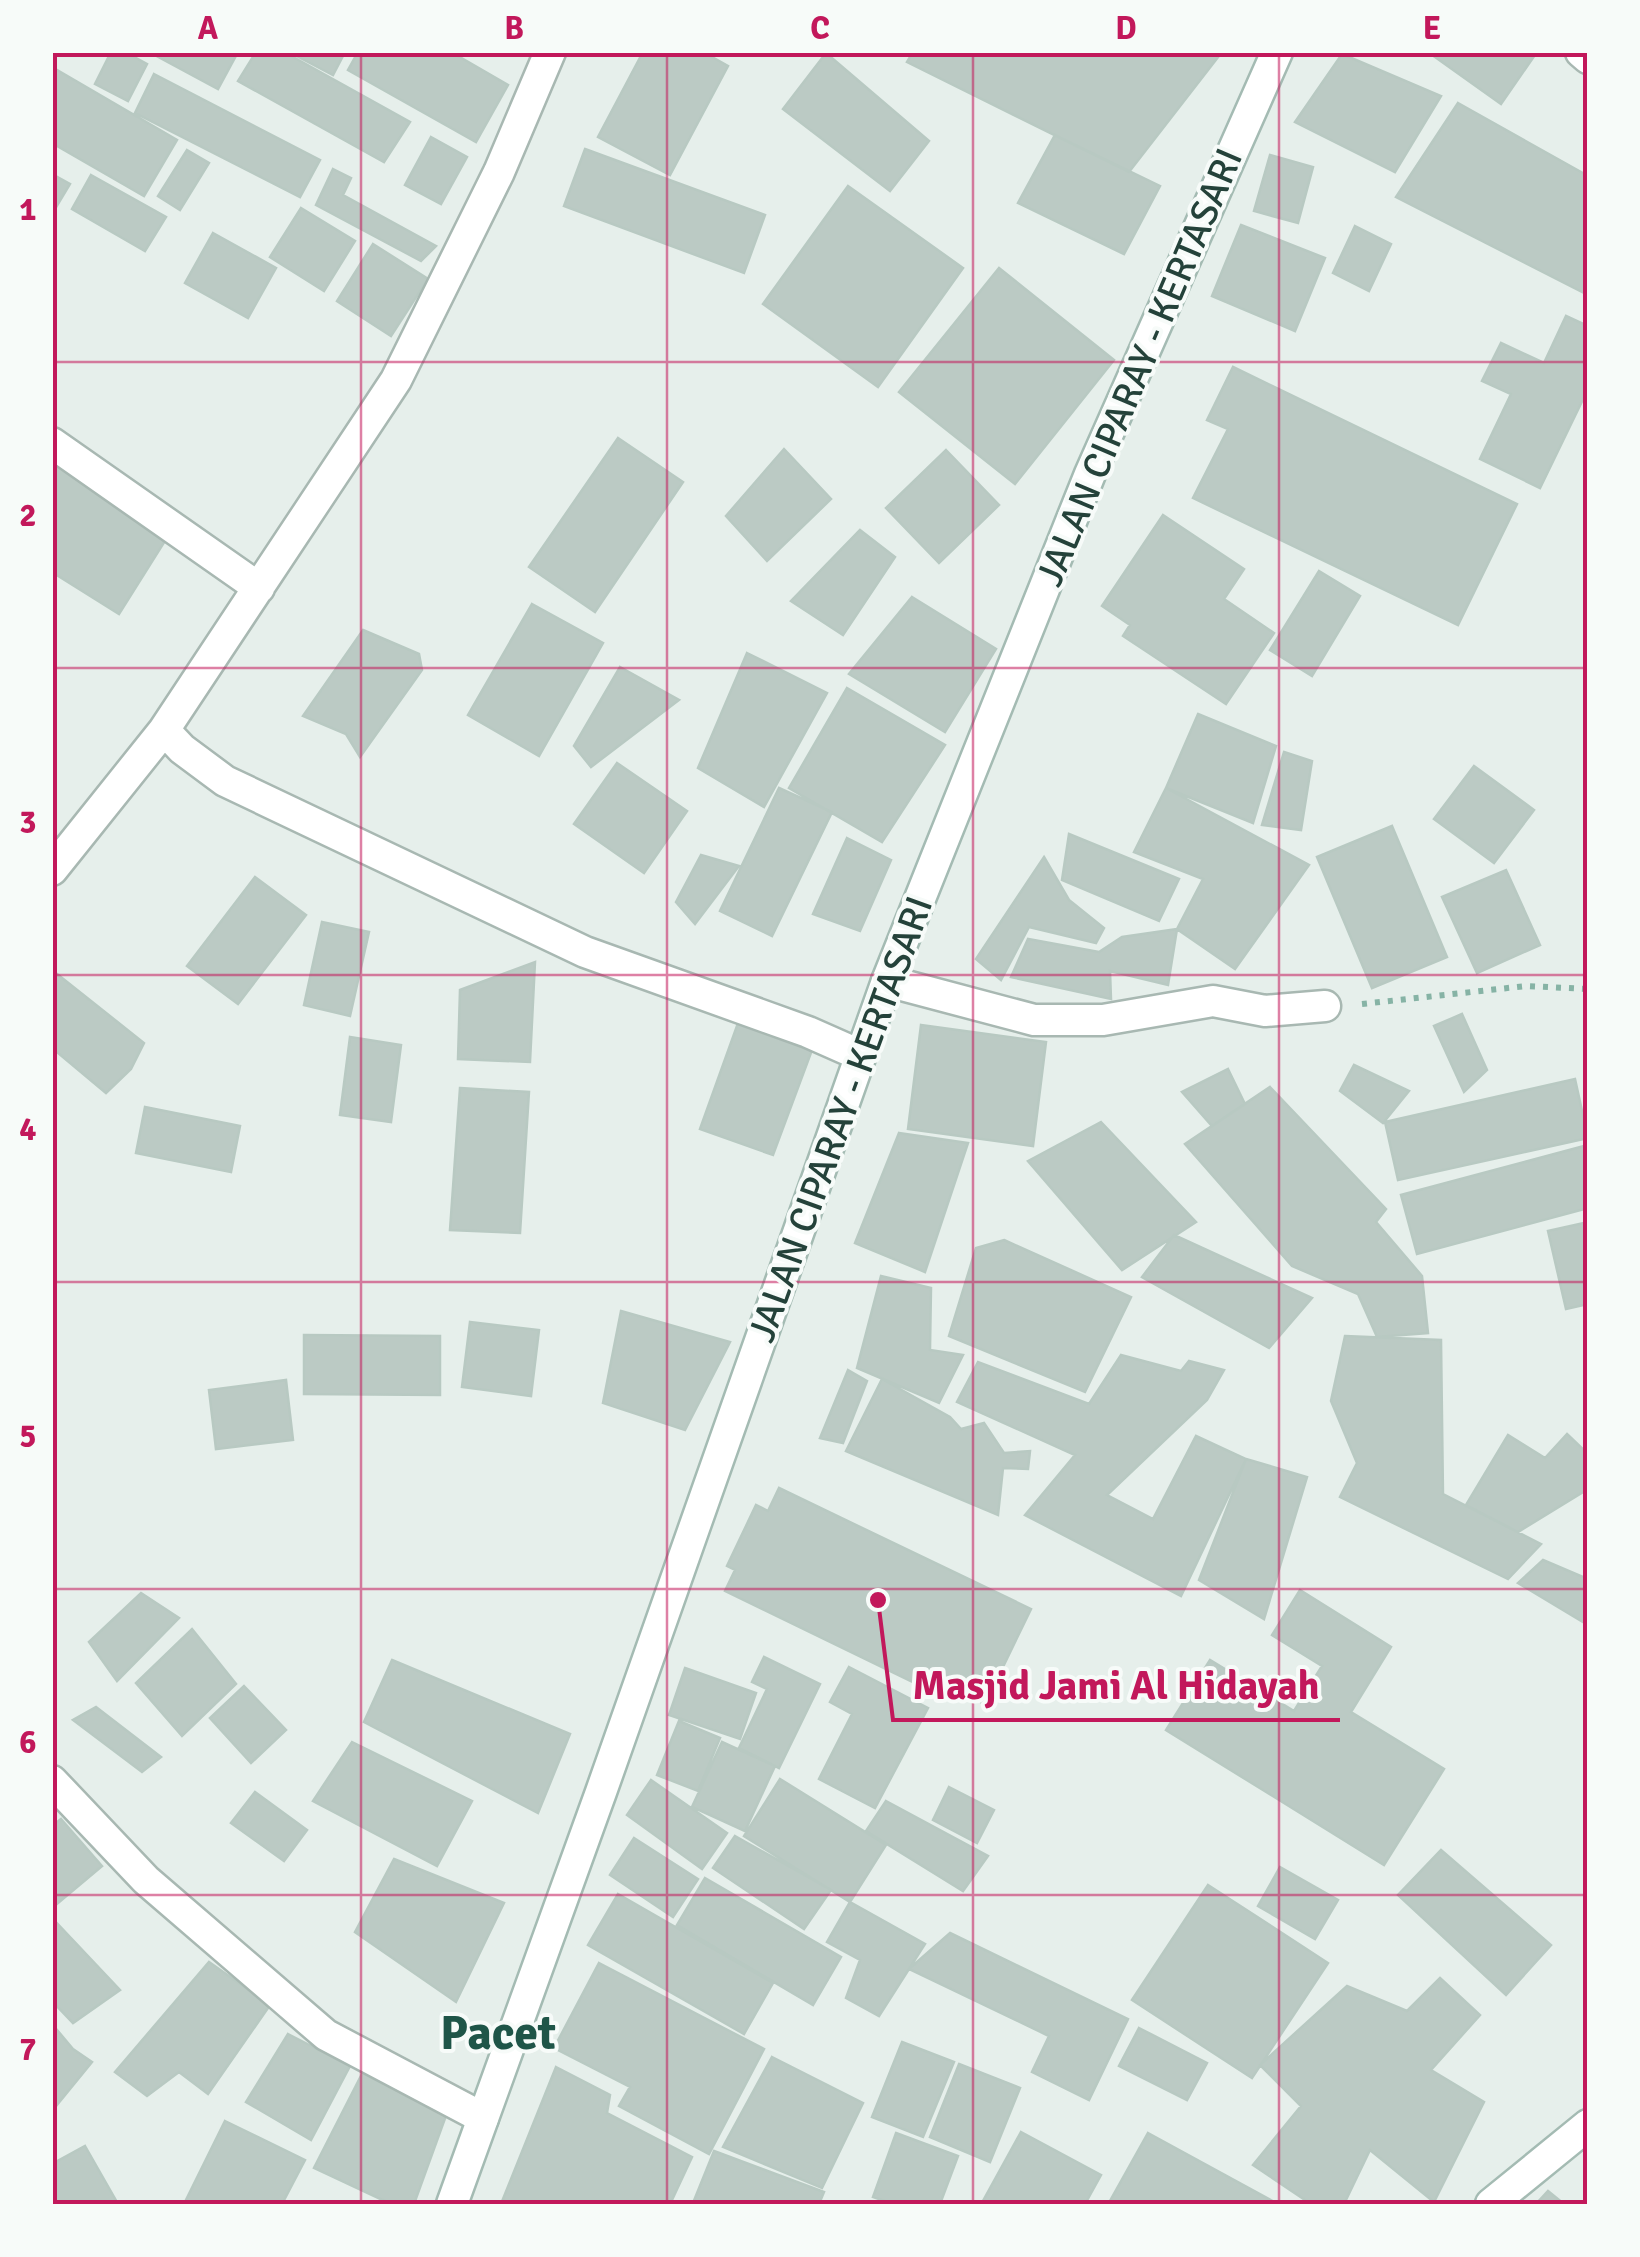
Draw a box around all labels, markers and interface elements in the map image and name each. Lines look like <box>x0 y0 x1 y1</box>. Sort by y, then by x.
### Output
text: A <box>198 9 219 48</box>
text: B <box>504 9 524 48</box>
text: C <box>810 9 830 48</box>
text: D <box>1115 9 1137 48</box>
text: E <box>1423 9 1441 48</box>
street label: JALAN CIPARAY - KERTASARI <box>1026 141 1253 593</box>
text: 1 <box>19 190 37 229</box>
text: 2 <box>19 496 37 535</box>
text: 3 <box>19 803 37 842</box>
street label: JALAN CIPARAY - KERTASARI <box>738 890 943 1348</box>
text: 4 <box>19 1110 37 1149</box>
text: 5 <box>19 1417 37 1456</box>
callout: Masjid Jami Al Hidayah <box>893 1650 1340 1720</box>
text: Masjid Jami Al Hidayah <box>913 1661 1319 1711</box>
text: 6 <box>19 1723 37 1762</box>
district label: Pacet <box>440 2004 556 2063</box>
text: 7 <box>19 2030 37 2069</box>

